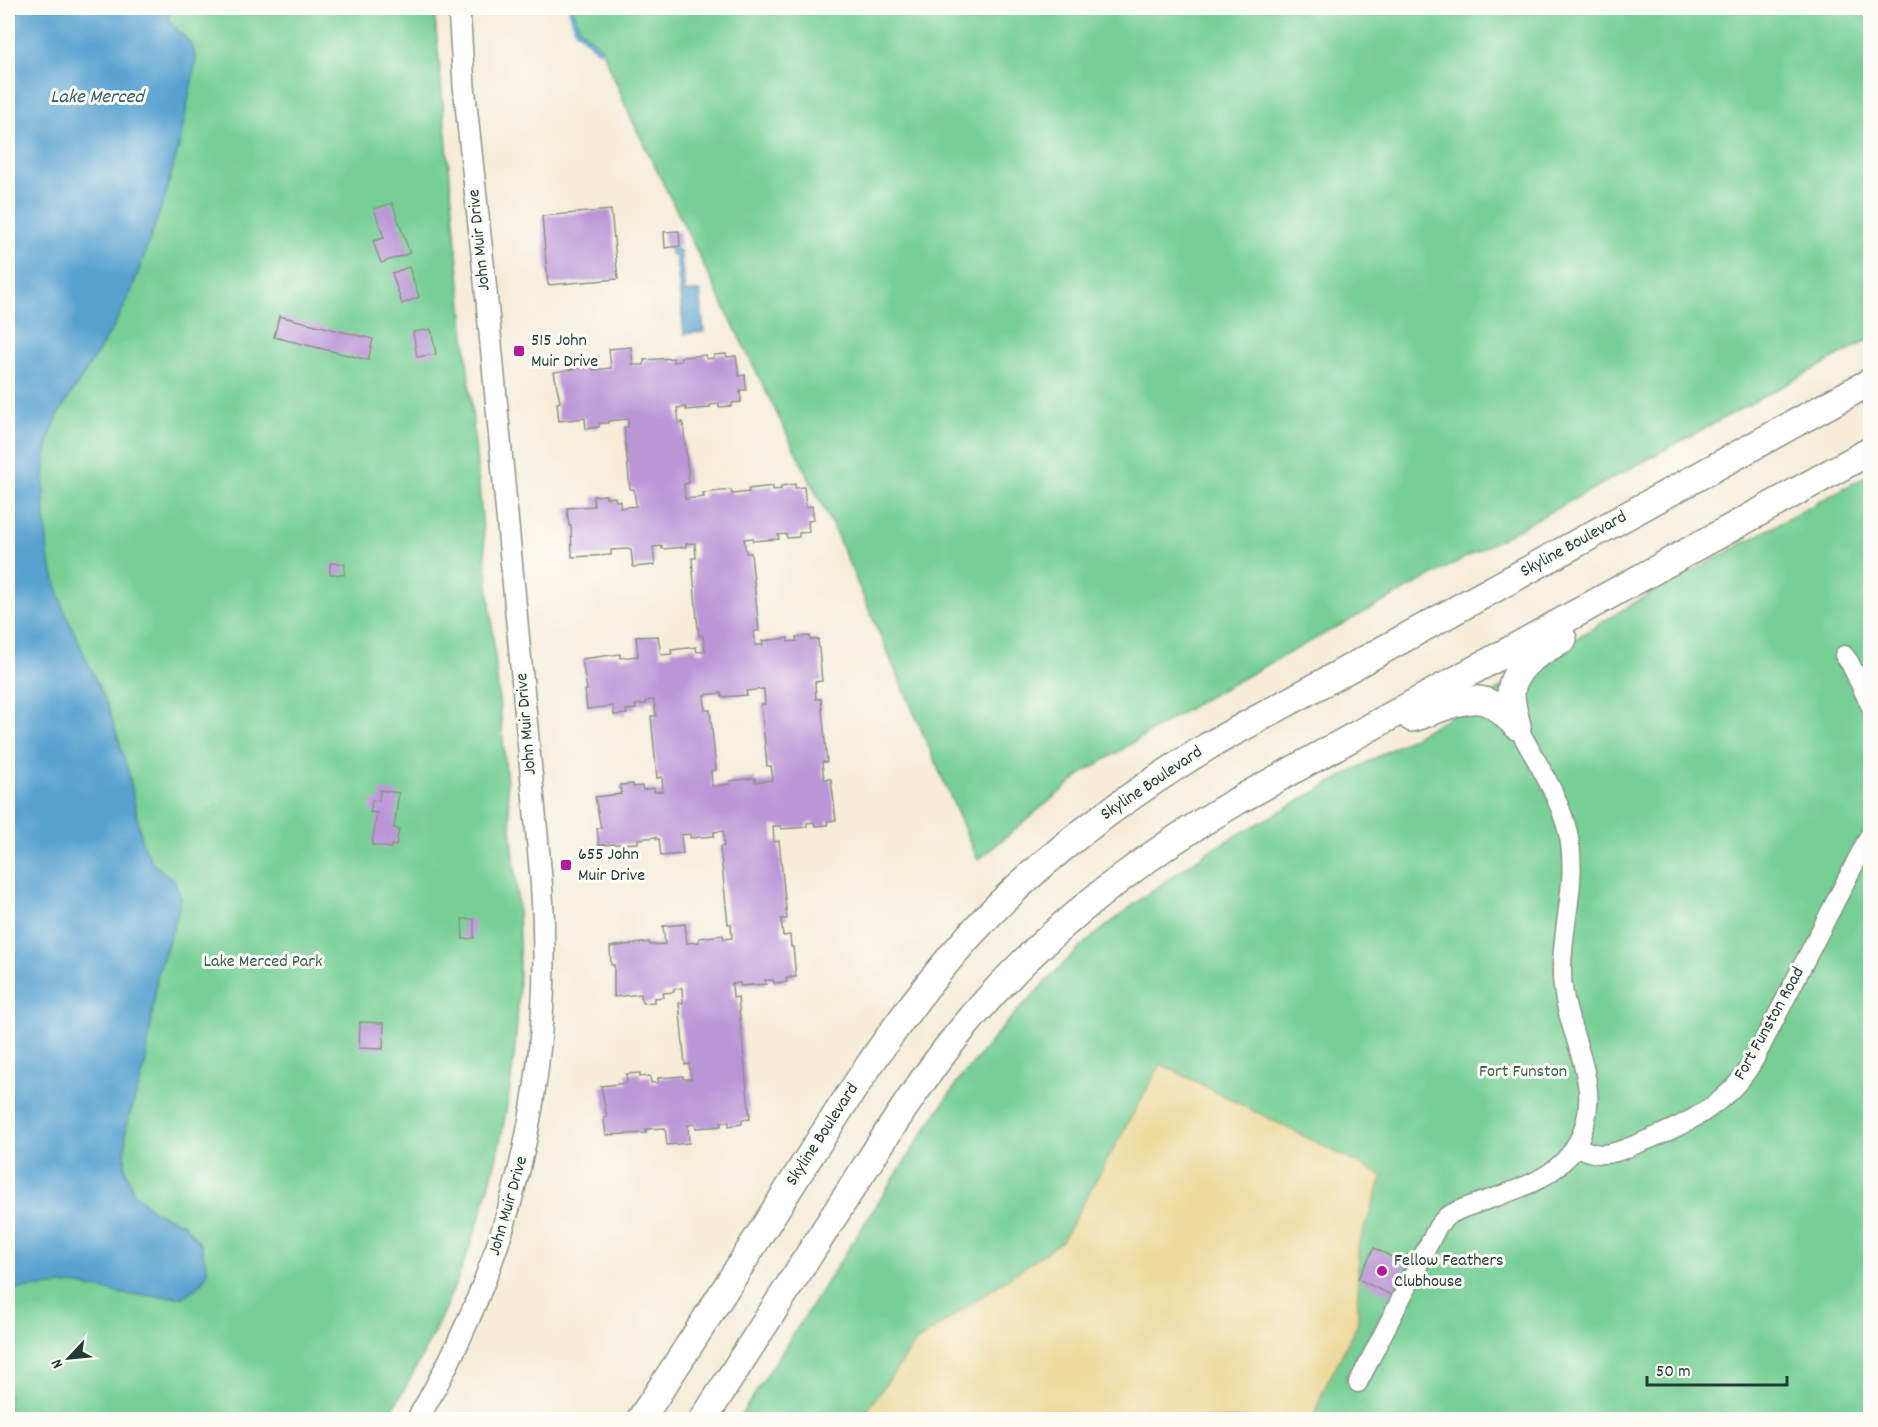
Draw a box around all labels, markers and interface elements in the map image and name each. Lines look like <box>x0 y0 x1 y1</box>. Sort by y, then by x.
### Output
water label: Lake Merced <box>50 84 146 112</box>
street label: John Muir Drive <box>462 188 498 292</box>
place label: 515 John Muir Drive <box>531 329 598 375</box>
marker: 515 John Muir Drive <box>512 344 526 358</box>
street label: Skyline Boulevard <box>1516 505 1632 585</box>
street label: John Muir Drive <box>510 672 544 776</box>
street label: Skyline Boulevard <box>1096 741 1208 827</box>
place label: 655 John Muir Drive <box>578 843 645 889</box>
marker: 655 John Muir Drive <box>559 858 573 872</box>
park label: Lake Merced Park <box>204 950 322 975</box>
street label: Fort Funston Road <box>1729 963 1811 1085</box>
park label: Fort Funston <box>1479 1060 1567 1085</box>
street label: Skyline Boulevard <box>780 1079 866 1191</box>
street label: John Muir Drive <box>483 1153 535 1259</box>
place label: Fellow Feathers Clubhouse <box>1394 1249 1504 1295</box>
marker: Fellow Feathers Clubhouse <box>1375 1264 1389 1278</box>
north arrow <box>39 1328 99 1388</box>
scale bar <box>1647 1349 1786 1387</box>
text: N <box>46 1355 70 1372</box>
text: 50 m <box>1656 1360 1691 1385</box>

